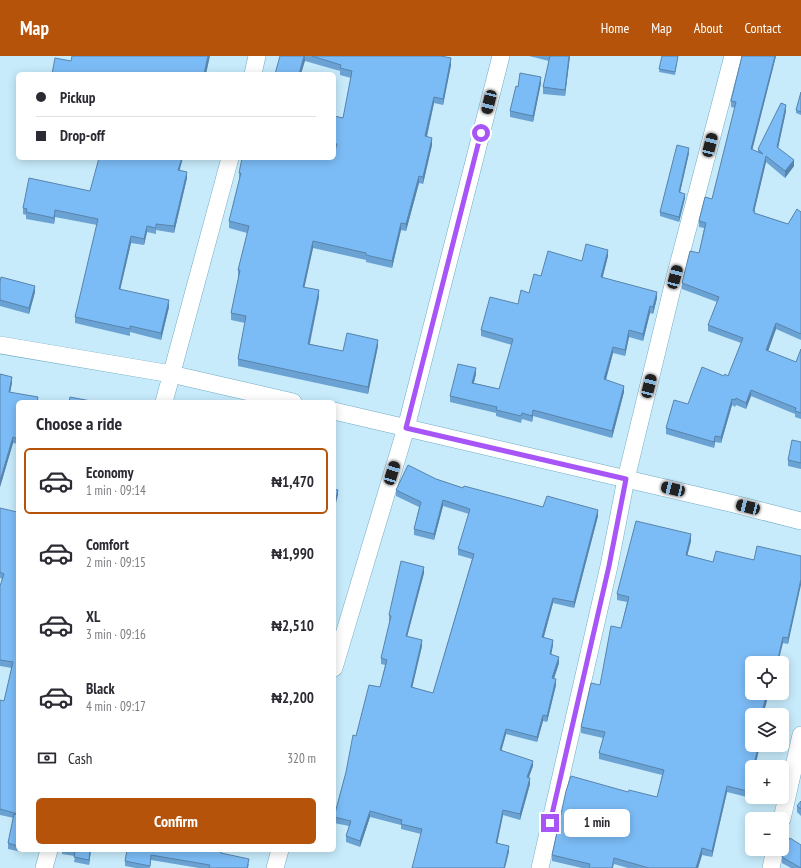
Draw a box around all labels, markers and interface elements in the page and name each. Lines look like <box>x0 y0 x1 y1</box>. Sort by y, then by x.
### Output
text: Map <box>20 16 49 40</box>
text: Home <box>601 19 629 37</box>
text: Map <box>651 19 672 37</box>
text: About <box>694 19 723 37</box>
text: Contact <box>745 19 781 37</box>
text: Pickup <box>60 88 95 107</box>
car <box>480 89 498 115</box>
route start <box>472 124 490 142</box>
text: Drop-off <box>60 126 105 145</box>
car <box>701 132 719 158</box>
car <box>666 264 684 290</box>
car <box>640 373 658 399</box>
text: Choose a ride <box>36 412 122 435</box>
car <box>383 460 401 486</box>
icon: car <box>38 463 74 499</box>
text: Economy <box>86 463 134 482</box>
text: ₦1,470 <box>271 472 314 491</box>
car <box>660 480 686 498</box>
text: 1 min · 09:14 <box>86 482 146 499</box>
car <box>735 498 761 516</box>
icon: car <box>38 535 74 571</box>
text: Comfort <box>86 535 129 554</box>
text: ₦1,990 <box>271 544 314 563</box>
text: 2 min · 09:15 <box>86 554 146 571</box>
icon: car <box>38 607 74 643</box>
text: XL <box>86 607 100 626</box>
text: ₦2,510 <box>271 616 314 635</box>
text: 3 min · 09:16 <box>86 626 146 643</box>
map controls <box>745 656 789 856</box>
button: locate <box>745 656 789 700</box>
icon: car <box>38 679 74 715</box>
text: Black <box>86 679 115 698</box>
text: ₦2,200 <box>271 688 314 707</box>
text: 4 min · 09:17 <box>86 698 146 715</box>
button: layers <box>745 708 789 752</box>
icon: cash <box>36 747 58 769</box>
text: Cash <box>68 749 92 768</box>
text: 320 m <box>287 750 316 767</box>
button: + <box>745 760 789 804</box>
button: Confirm <box>36 798 316 844</box>
callout: 1 min <box>564 809 630 837</box>
button: − <box>745 812 789 856</box>
route end <box>541 814 559 832</box>
text: 1 min <box>584 814 610 831</box>

